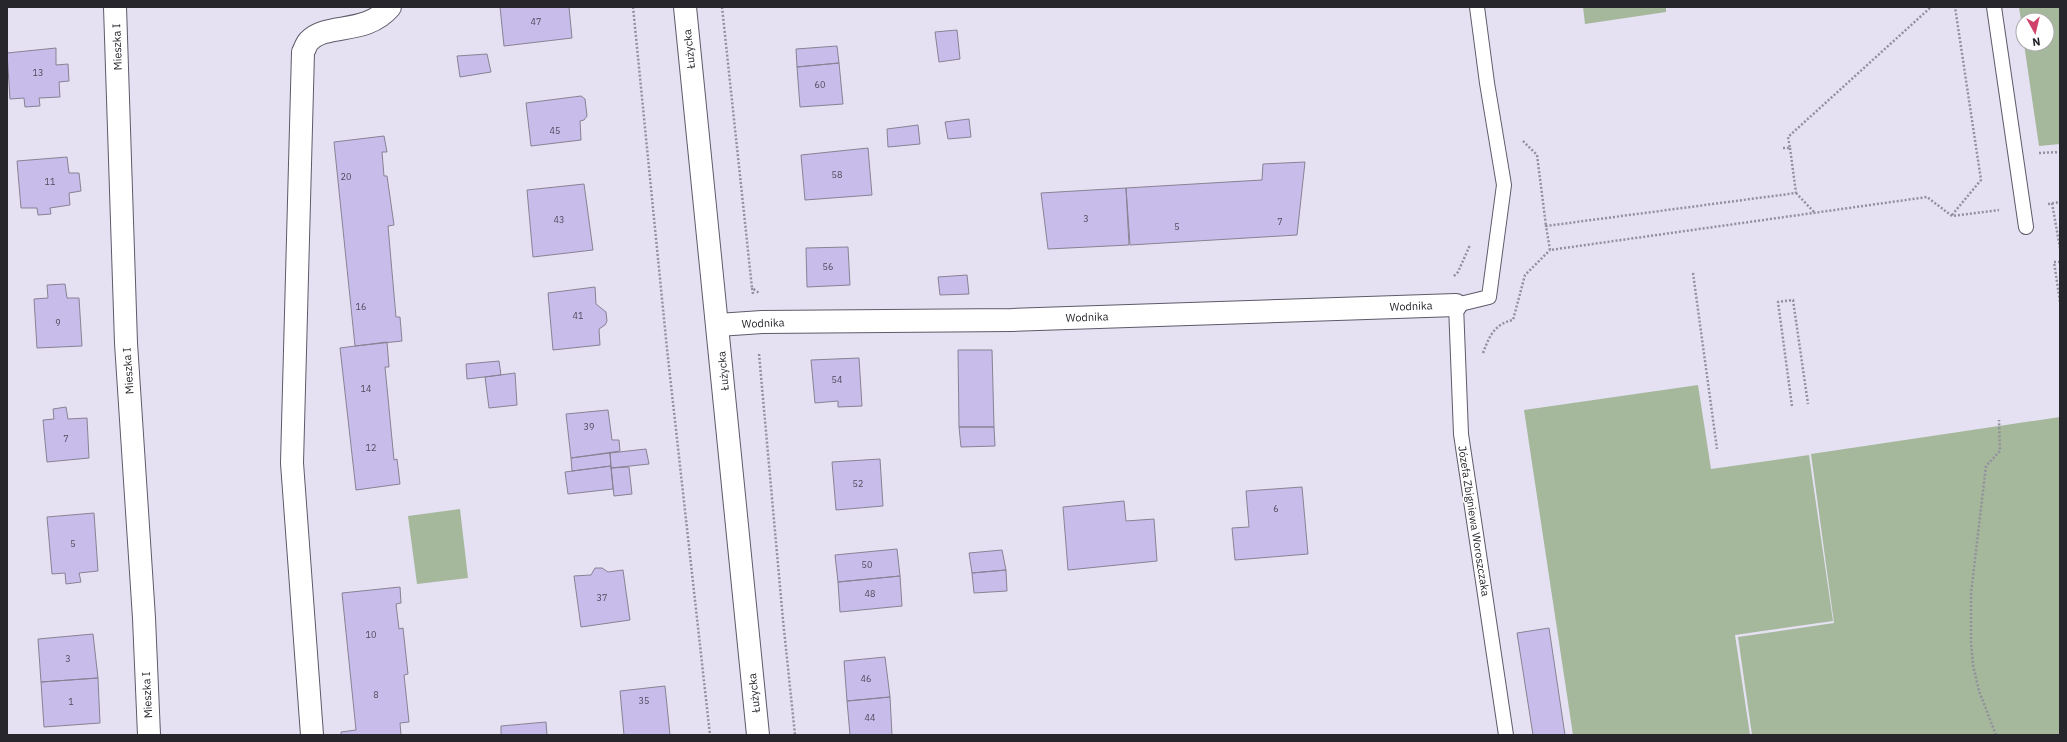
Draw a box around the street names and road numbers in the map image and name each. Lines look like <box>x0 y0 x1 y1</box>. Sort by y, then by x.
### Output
street label: Mieszka I <box>109 23 125 71</box>
street label: Łużycka <box>680 29 698 70</box>
street label: Wodnika <box>1389 298 1433 314</box>
street label: Wodnika <box>1065 309 1109 325</box>
street label: Wodnika <box>741 315 785 331</box>
street label: Mieszka I <box>119 347 137 395</box>
street label: Łużycka <box>714 351 732 392</box>
street label: Józefa Zbigniewa Woroszczaka <box>1455 445 1493 597</box>
street label: Mieszka I <box>139 671 155 719</box>
street label: Łużycka <box>745 673 763 714</box>

